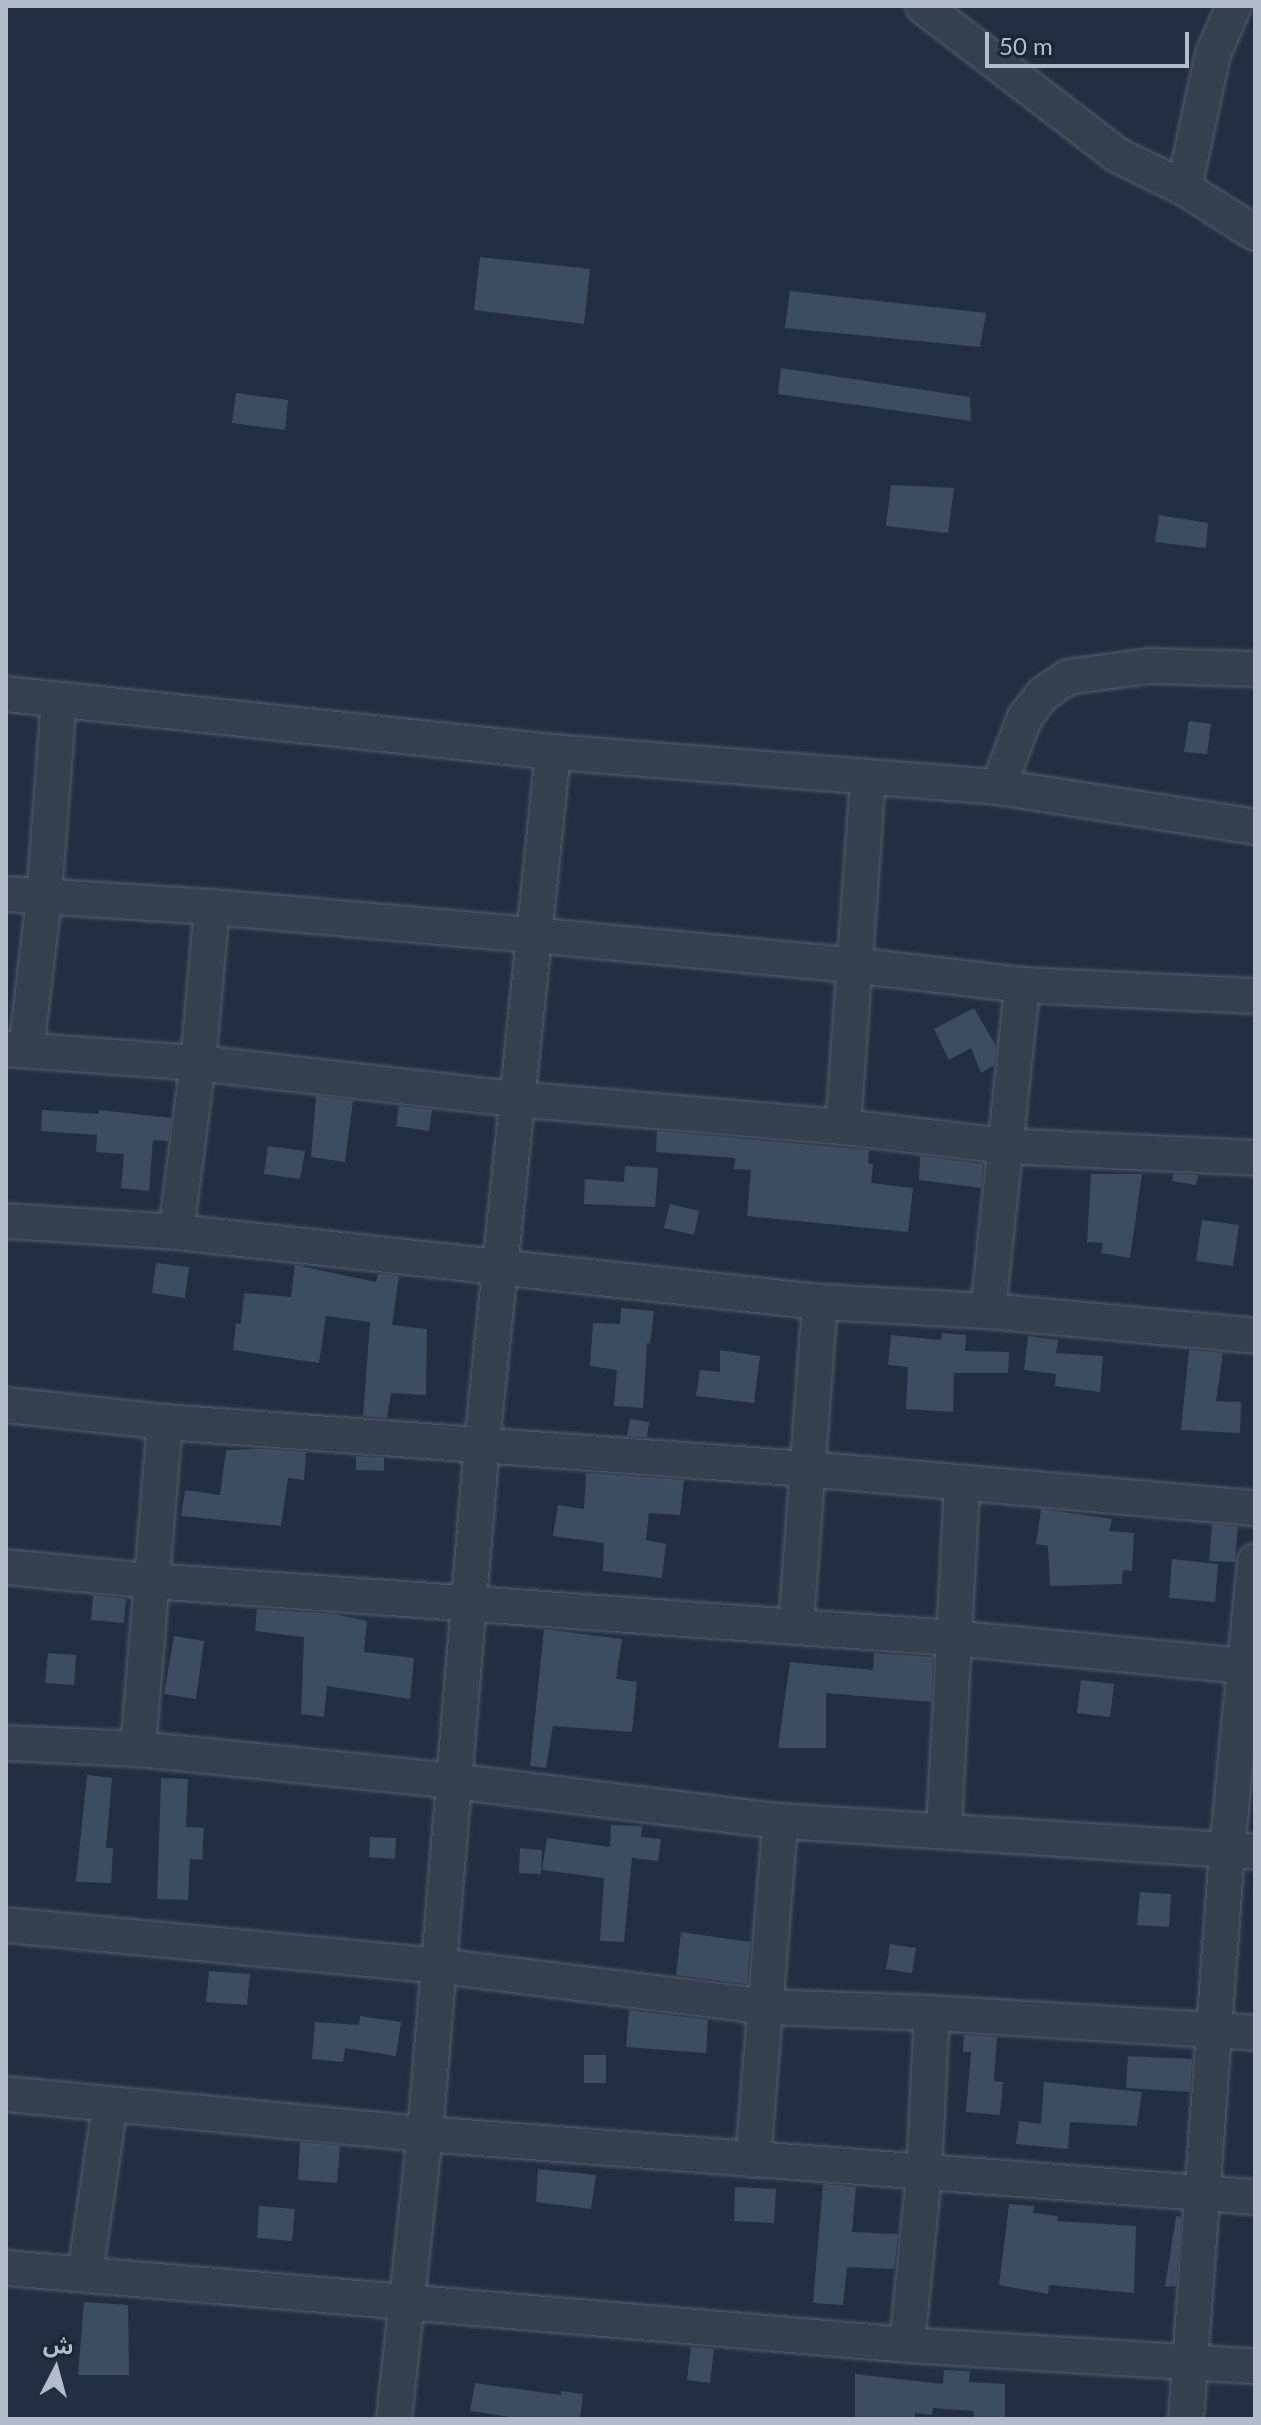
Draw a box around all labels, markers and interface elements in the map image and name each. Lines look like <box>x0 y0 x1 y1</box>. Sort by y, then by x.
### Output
scale bar <box>989 16 1193 66</box>
text: 50 m <box>999 31 1053 60</box>
north arrow <box>16 2329 96 2409</box>
text: ش <box>42 2330 75 2360</box>

